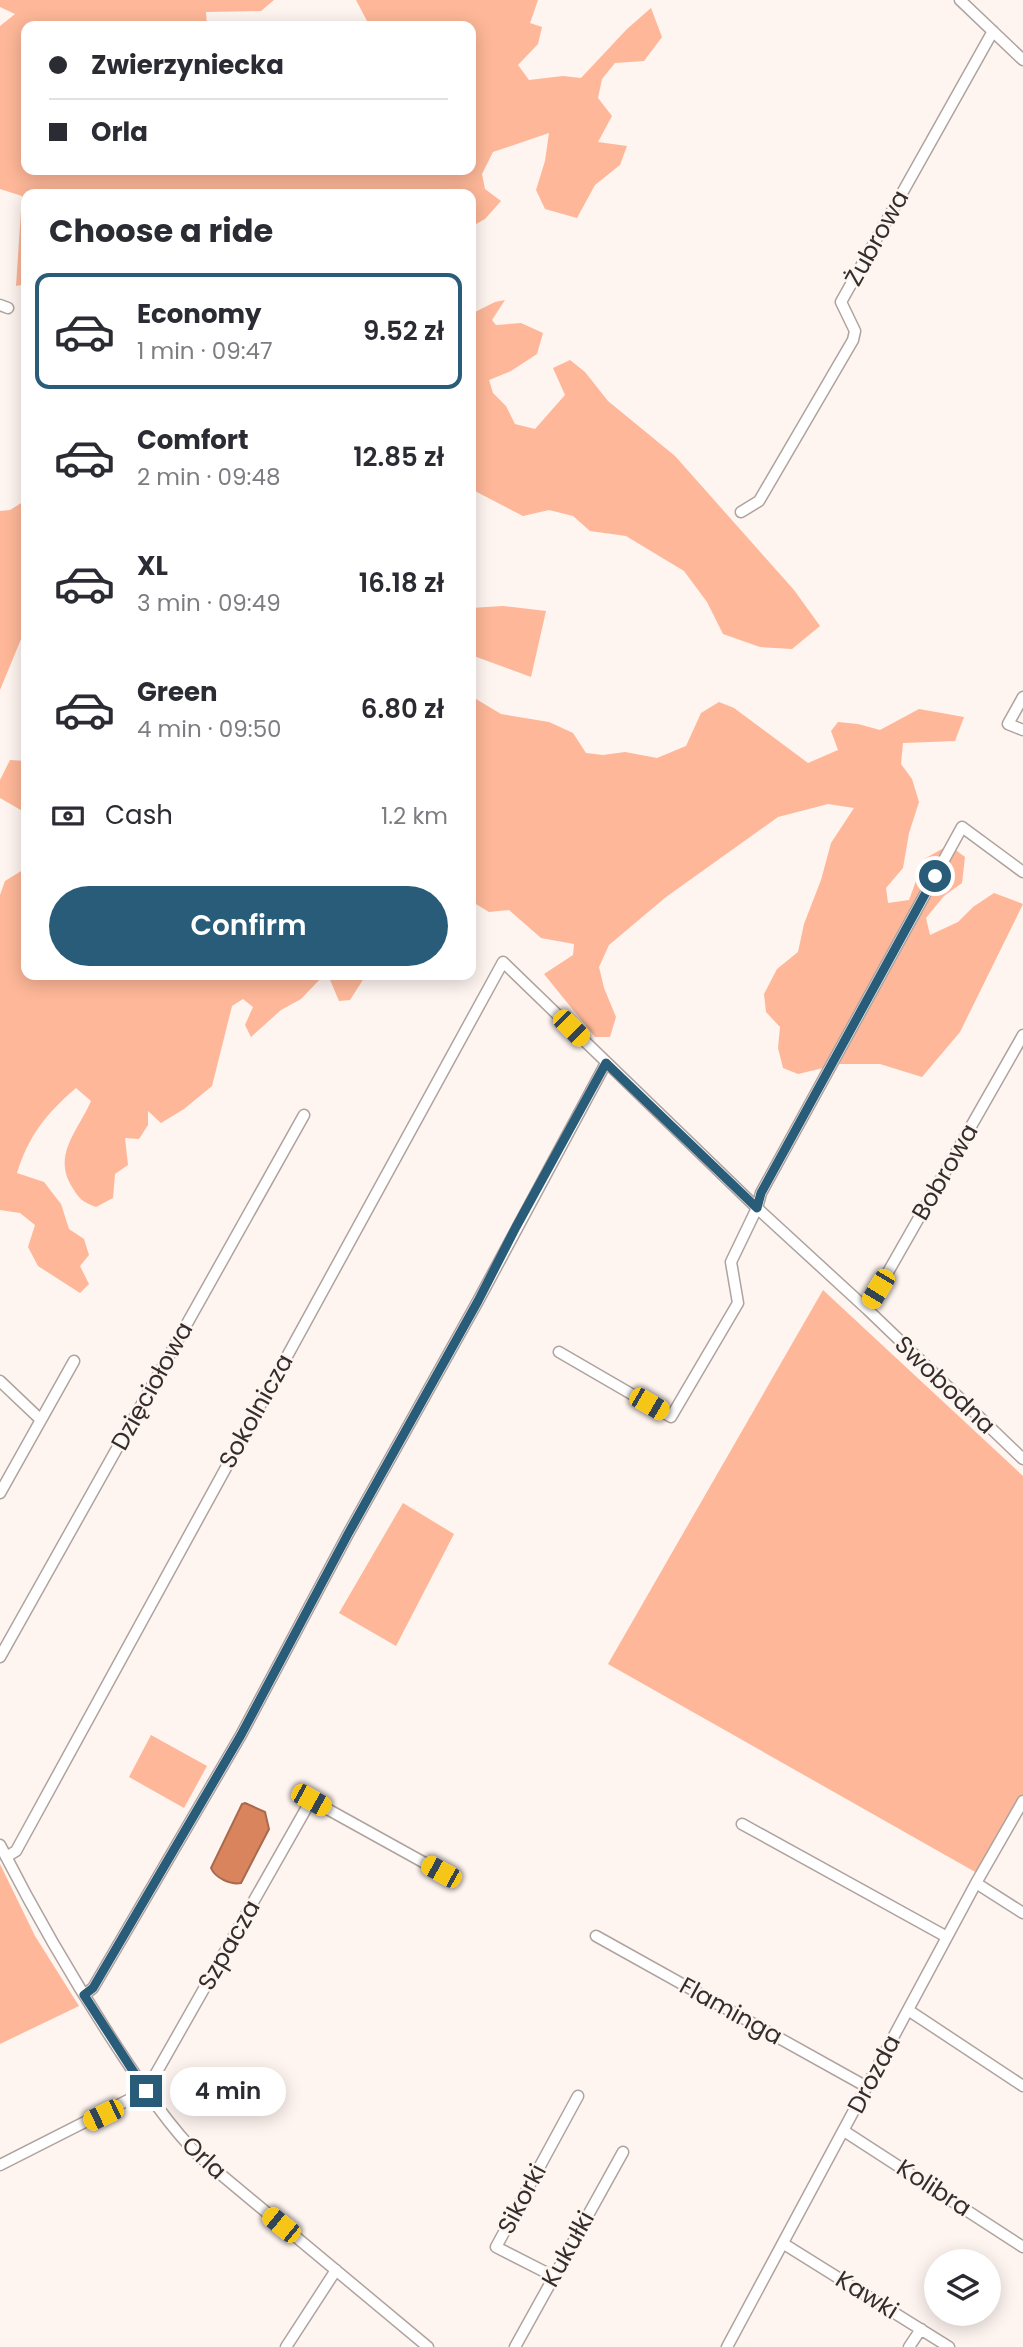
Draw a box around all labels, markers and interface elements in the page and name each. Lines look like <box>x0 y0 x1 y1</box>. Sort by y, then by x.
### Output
text: Zwierzyniecka <box>91 47 284 83</box>
text: Orla <box>91 114 148 150</box>
street label: Żubrowa <box>837 184 916 292</box>
text: Choose a ride <box>49 208 273 253</box>
text: Economy <box>137 296 261 332</box>
icon: car <box>53 300 116 363</box>
text: 9.52 zł <box>363 313 444 349</box>
text: 1 min · 09:47 <box>137 335 273 367</box>
text: Comfort <box>137 422 249 458</box>
icon: car <box>53 426 116 489</box>
text: 12.85 zł <box>353 439 444 475</box>
text: 2 min · 09:48 <box>137 461 280 493</box>
text: XL <box>137 548 168 584</box>
icon: car <box>53 552 116 615</box>
text: 16.18 zł <box>359 565 444 601</box>
text: 3 min · 09:49 <box>137 587 281 619</box>
text: Green <box>137 674 218 710</box>
icon: car <box>53 678 116 741</box>
text: 6.80 zł <box>361 691 444 727</box>
text: 4 min · 09:50 <box>137 713 282 745</box>
icon: cash <box>49 797 87 835</box>
text: Cash <box>105 797 173 833</box>
text: 1.2 km <box>381 800 448 832</box>
route start <box>919 860 951 892</box>
button: Confirm <box>49 886 448 966</box>
car <box>549 1006 594 1050</box>
street label: Bobrowa <box>904 1117 985 1226</box>
car <box>859 1266 898 1312</box>
street label: Dzięciołowa <box>103 1316 200 1456</box>
street label: Swobodna <box>888 1328 1003 1441</box>
street label: Sokolnicza <box>211 1348 301 1474</box>
car <box>626 1384 673 1424</box>
car <box>288 1781 335 1819</box>
car <box>418 1853 465 1891</box>
street label: Szpacza <box>189 1894 268 1996</box>
street label: Flaminga <box>674 1969 789 2052</box>
street label: Drozda <box>839 2029 908 2119</box>
callout: 4 min <box>170 2066 286 2116</box>
route end <box>130 2075 162 2107</box>
text: 4 min <box>195 2075 261 2107</box>
car <box>80 2096 127 2134</box>
street label: Orla <box>175 2129 234 2187</box>
street label: Kolibra <box>891 2151 978 2224</box>
street label: Sikorki <box>489 2158 554 2240</box>
car <box>259 2204 304 2246</box>
street label: Kukułki <box>533 2205 602 2293</box>
map controls <box>924 2249 1001 2326</box>
button: layers <box>924 2249 1001 2326</box>
street label: Kawki <box>829 2262 905 2327</box>

